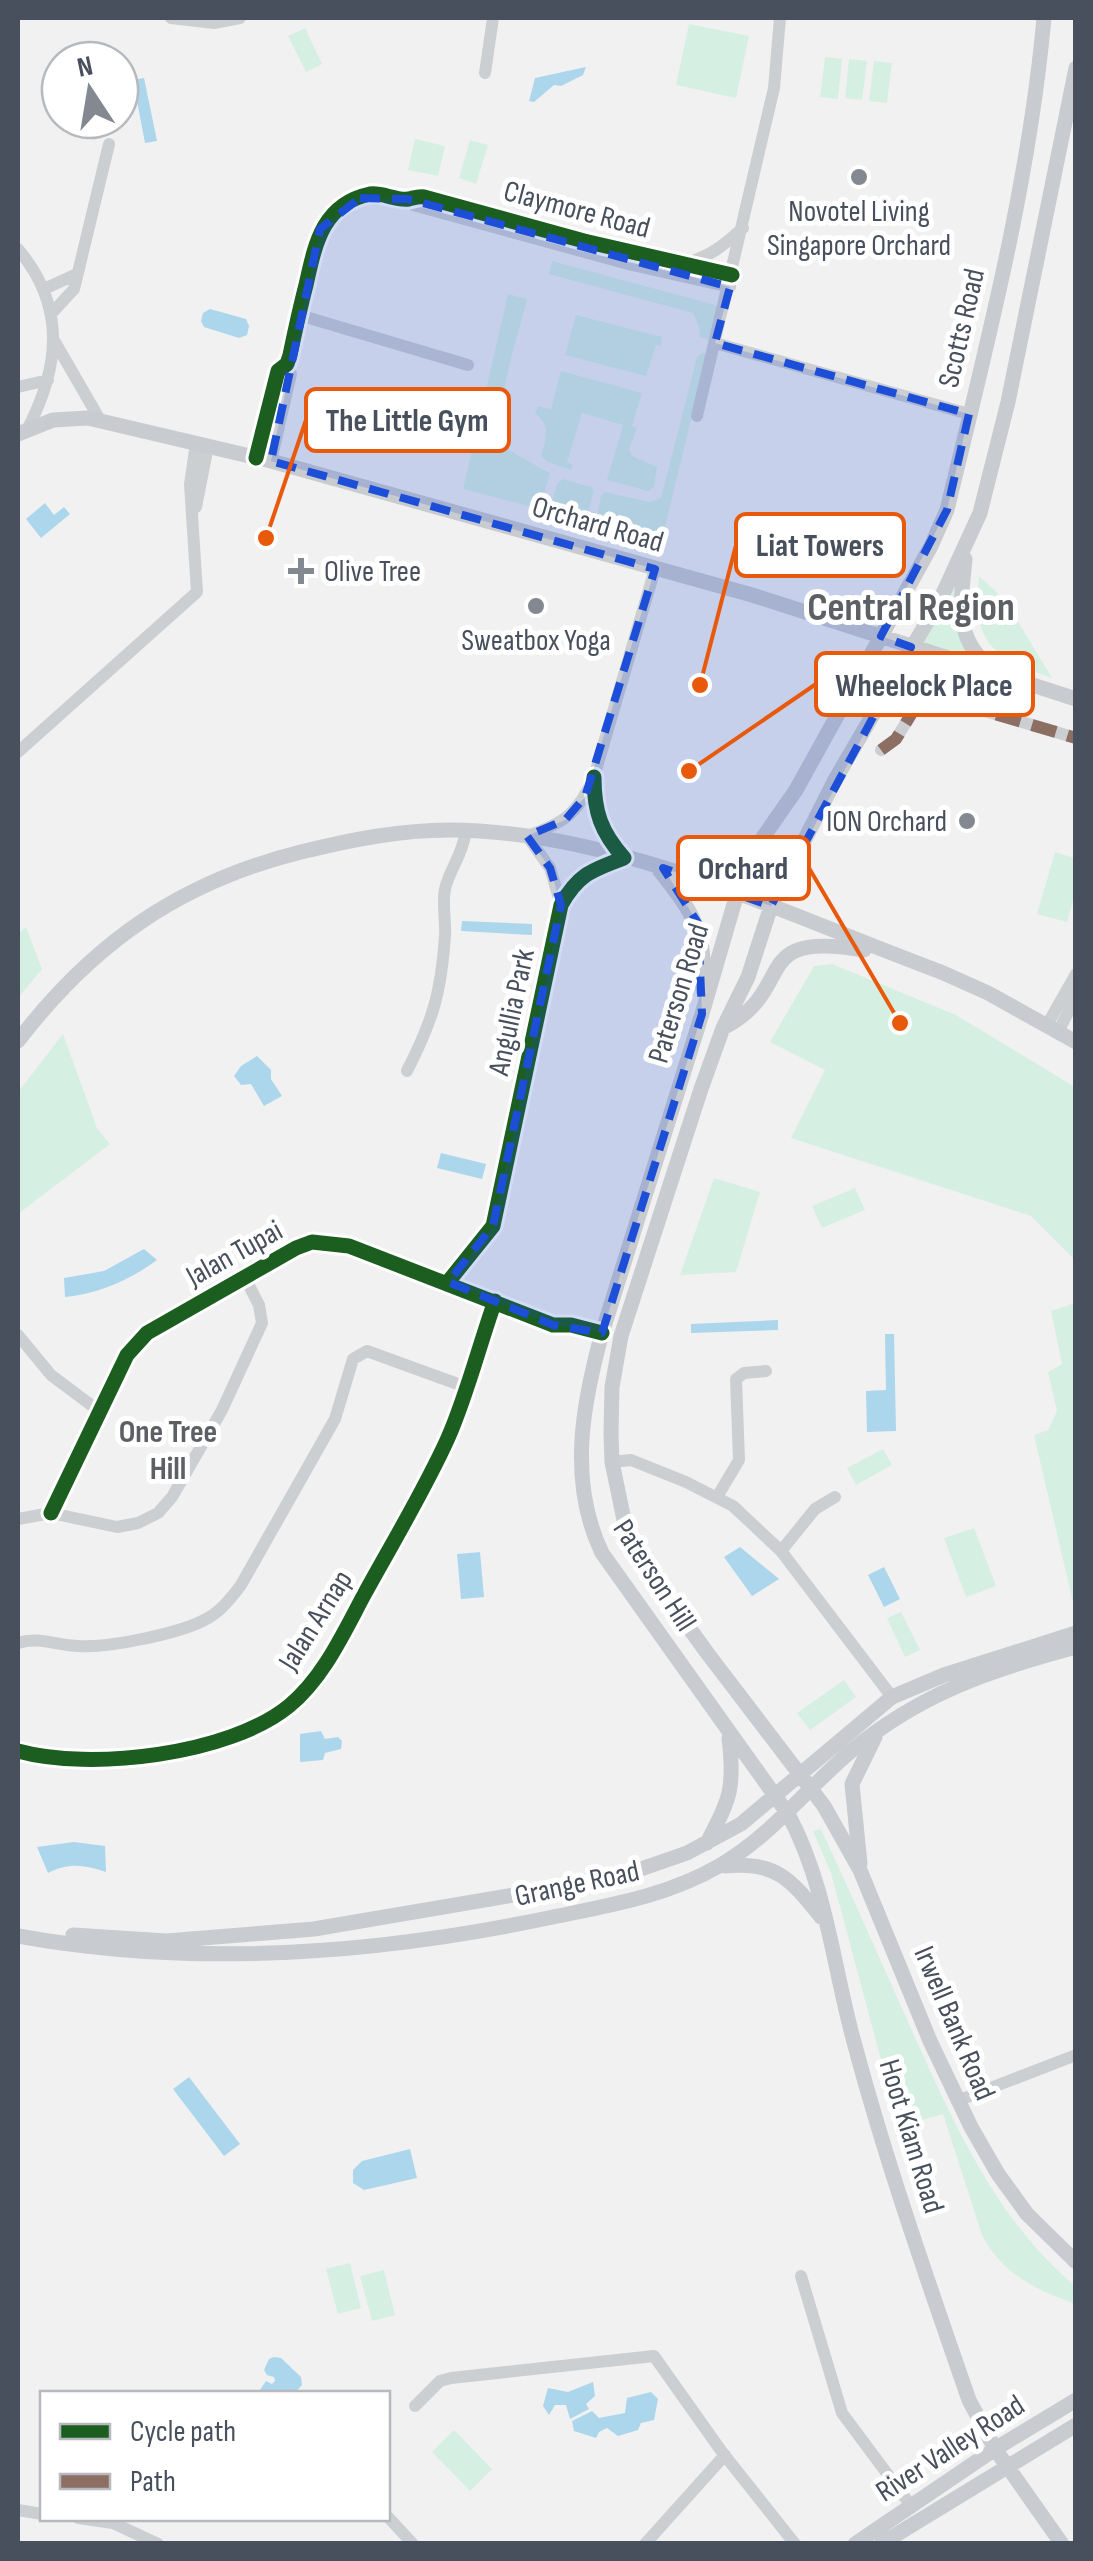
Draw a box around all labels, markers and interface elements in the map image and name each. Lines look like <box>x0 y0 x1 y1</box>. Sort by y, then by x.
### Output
north arrow <box>40 40 140 140</box>
text: N <box>74 49 96 85</box>
marker: Novotel Living Singapore Orchard <box>848 166 870 188</box>
street label: Claymore Road <box>500 173 654 247</box>
place label: Novotel Living Singapore Orchard <box>767 194 951 264</box>
street label: Scotts Road <box>931 265 993 391</box>
callout: The Little Gym <box>306 389 509 451</box>
text: The Little Gym <box>326 402 489 441</box>
street label: Orchard Road <box>528 489 667 561</box>
callout: Liat Towers <box>736 514 904 576</box>
text: Liat Towers <box>756 527 884 566</box>
place label: Olive Tree <box>324 554 421 590</box>
marker: Olive Tree <box>288 558 314 584</box>
district label: Central Region <box>807 584 1015 632</box>
marker: Sweatbox Yoga <box>525 595 547 617</box>
place label: Sweatbox Yoga <box>461 623 611 659</box>
callout: Wheelock Place <box>816 653 1033 715</box>
text: Wheelock Place <box>835 667 1013 706</box>
place label: ION Orchard <box>826 804 947 840</box>
marker: ION Orchard <box>956 810 978 832</box>
callout: Orchard <box>678 837 809 899</box>
text: Orchard <box>698 850 788 889</box>
street label: Paterson Road <box>641 919 717 1067</box>
street label: Angullia Park <box>481 945 543 1080</box>
street label: Jalan Tupai <box>179 1213 289 1295</box>
district label: One Tree Hill <box>119 1413 217 1489</box>
street label: Paterson Hill <box>605 1513 704 1638</box>
street label: Jalan Arnap <box>271 1564 361 1678</box>
street label: Grange Road <box>512 1853 643 1915</box>
street label: Irwell Bank Road <box>905 1941 1003 2106</box>
street label: Hoot Kiam Road <box>871 2055 951 2218</box>
street label: River Valley Road <box>870 2388 1032 2510</box>
legend <box>40 2391 390 2521</box>
text: Cycle path <box>130 2414 236 2450</box>
text: Path <box>130 2464 176 2500</box>

